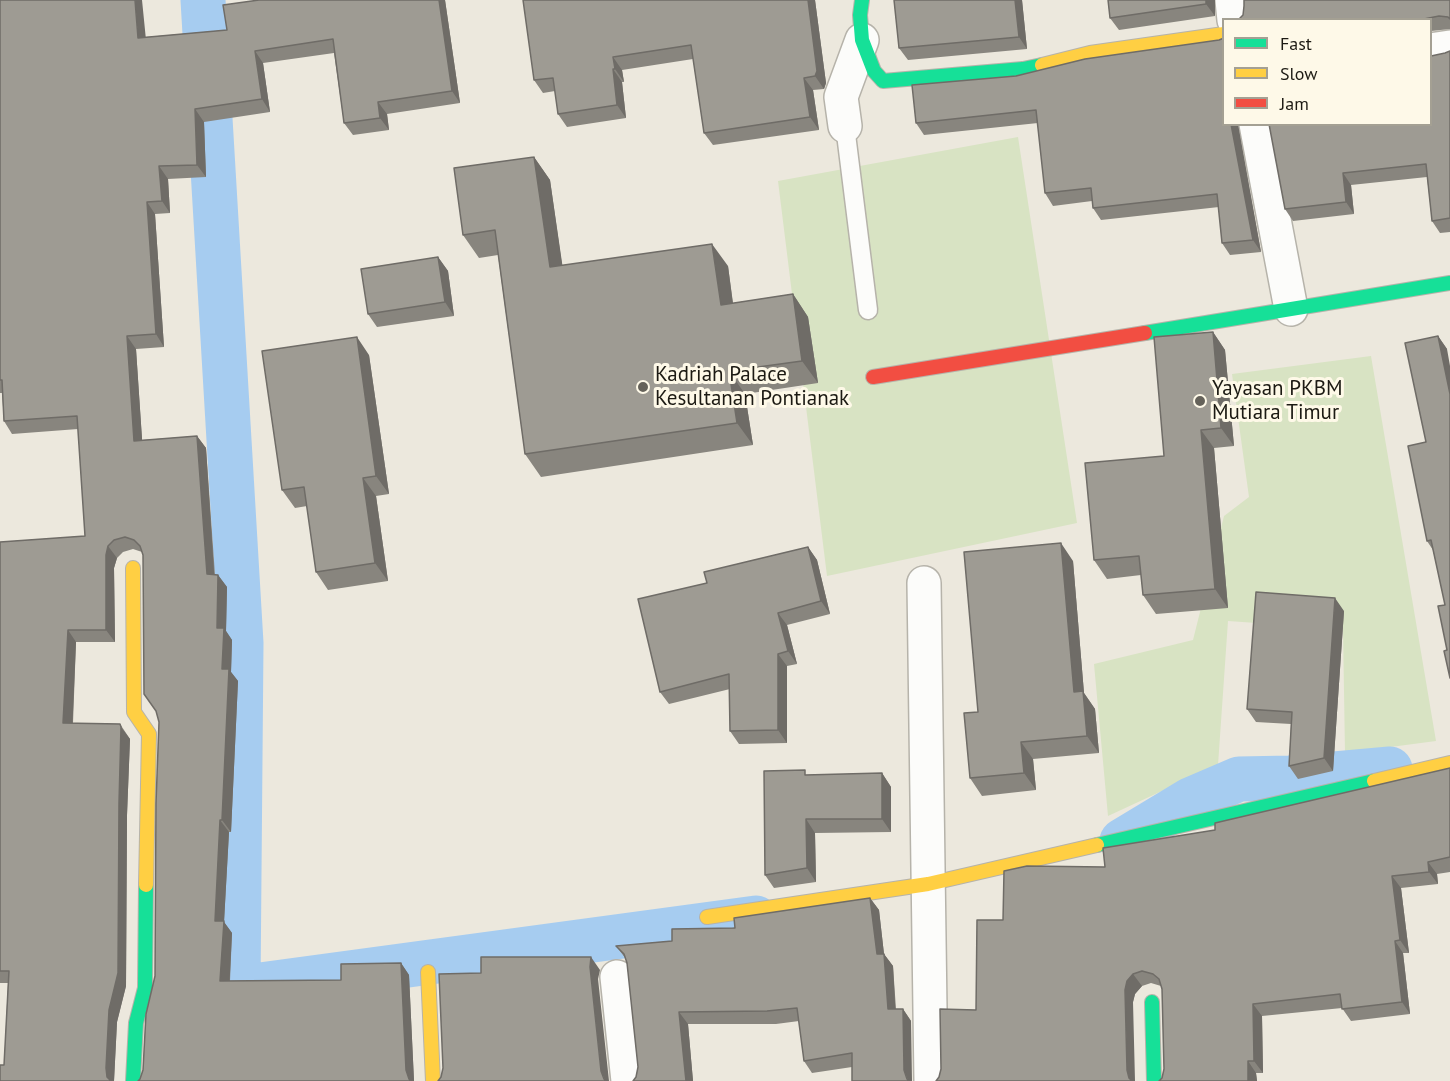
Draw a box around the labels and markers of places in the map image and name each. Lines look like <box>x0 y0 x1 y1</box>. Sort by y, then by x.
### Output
place label: Kadriah Palace Kesultanan Pontianak <box>655 362 849 412</box>
place label: Yayasan PKBM Mutiara Timur <box>1212 376 1343 426</box>
marker: Kadriah Palace Kesultanan Pontianak <box>636 380 650 394</box>
marker: Yayasan PKBM Mutiara Timur <box>1193 394 1207 408</box>

